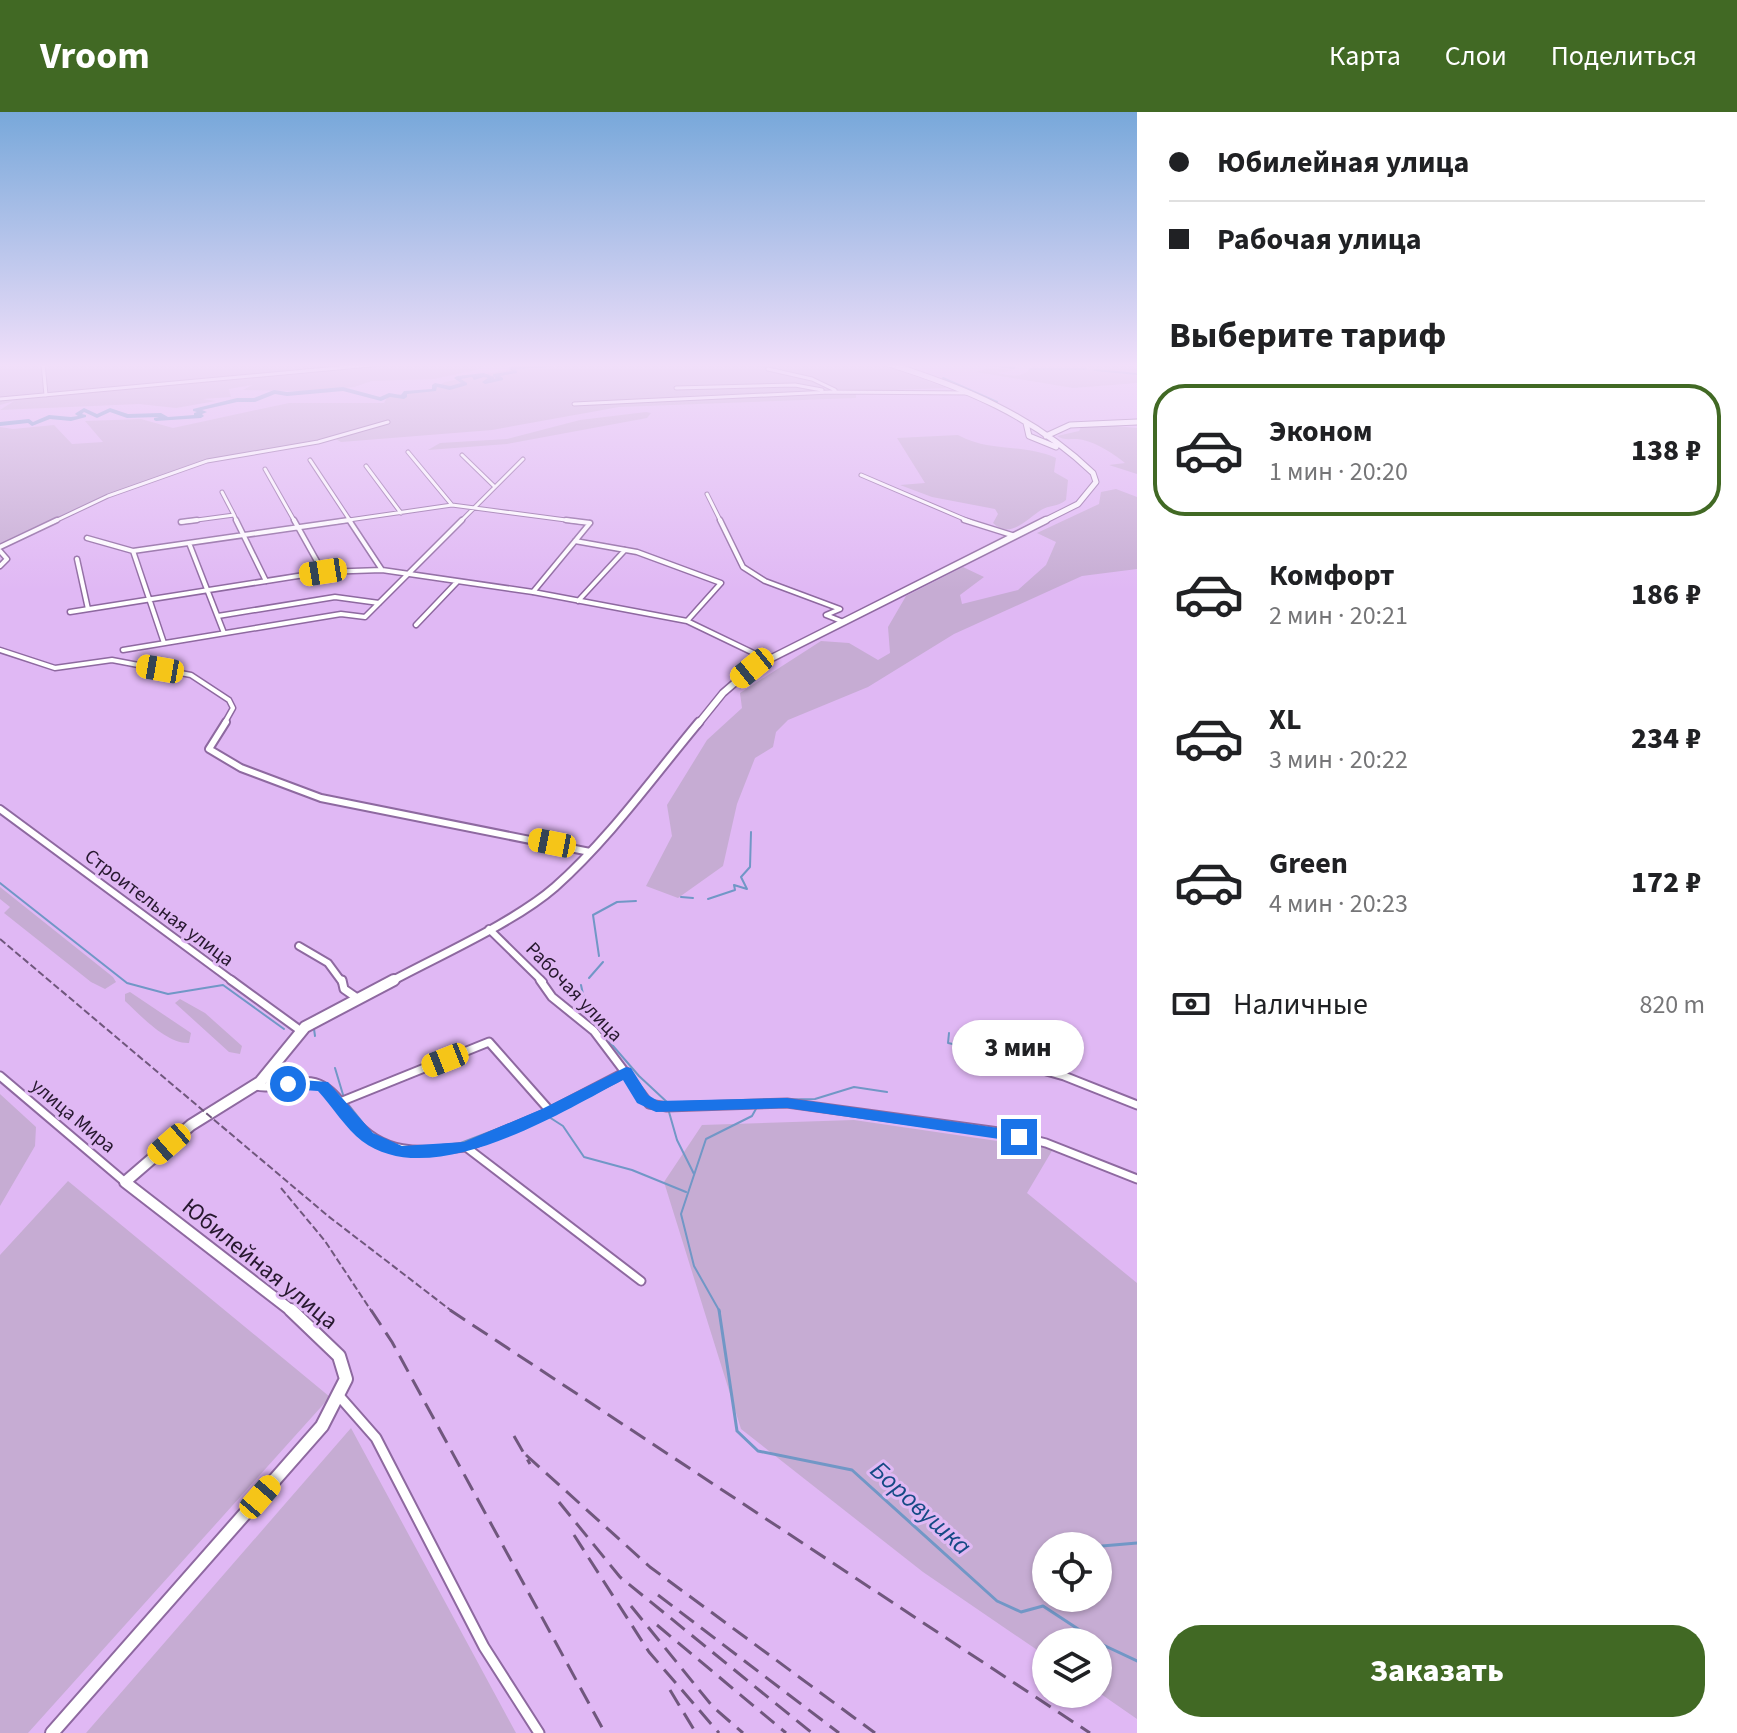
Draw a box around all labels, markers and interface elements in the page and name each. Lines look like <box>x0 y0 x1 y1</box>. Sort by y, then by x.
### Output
text: Vroom <box>40 29 150 83</box>
text: Карта <box>1329 36 1401 76</box>
text: Слои <box>1445 36 1507 76</box>
text: Поделиться <box>1551 36 1697 76</box>
text: Юбилейная улица <box>1217 141 1469 184</box>
text: Рабочая улица <box>1217 218 1422 261</box>
text: Выберите тариф <box>1169 310 1446 361</box>
text: Эконом <box>1269 410 1373 453</box>
icon: car <box>1173 414 1245 486</box>
text: 138 ₽ <box>1631 429 1701 472</box>
text: 1 мин · 20:20 <box>1269 453 1408 490</box>
text: Комфорт <box>1269 554 1395 597</box>
car <box>297 556 349 588</box>
icon: car <box>1173 558 1245 630</box>
text: 186 ₽ <box>1631 573 1701 616</box>
text: 2 мин · 20:21 <box>1269 597 1408 634</box>
car <box>726 644 778 692</box>
car <box>134 653 186 685</box>
text: XL <box>1269 698 1302 741</box>
icon: car <box>1173 702 1245 774</box>
text: 234 ₽ <box>1631 717 1701 760</box>
text: 3 мин · 20:22 <box>1269 741 1408 778</box>
car <box>526 827 578 859</box>
street label: Строительная улица <box>78 842 240 974</box>
text: Green <box>1269 842 1348 885</box>
icon: car <box>1173 846 1245 918</box>
text: 172 ₽ <box>1631 861 1701 904</box>
text: 4 мин · 20:23 <box>1269 885 1408 922</box>
street label: Рабочая улица <box>519 936 629 1048</box>
icon: cash <box>1169 982 1213 1026</box>
text: Наличные <box>1233 983 1368 1026</box>
text: 820 m <box>1639 986 1705 1023</box>
callout: 3 мин <box>953 1021 1085 1077</box>
text: 3 мин <box>985 1029 1051 1066</box>
car <box>418 1040 472 1080</box>
route start <box>270 1066 306 1102</box>
street label: улица Мира <box>24 1072 122 1160</box>
car <box>143 1119 195 1169</box>
route end <box>1001 1119 1037 1155</box>
street label: Юбилейная улица <box>174 1190 346 1338</box>
water label: Боровушка <box>862 1452 980 1564</box>
car <box>235 1471 285 1523</box>
map controls <box>1032 1532 1112 1708</box>
button: locate <box>1032 1532 1112 1612</box>
button: Заказать <box>1169 1625 1705 1717</box>
button: layers <box>1032 1628 1112 1708</box>

